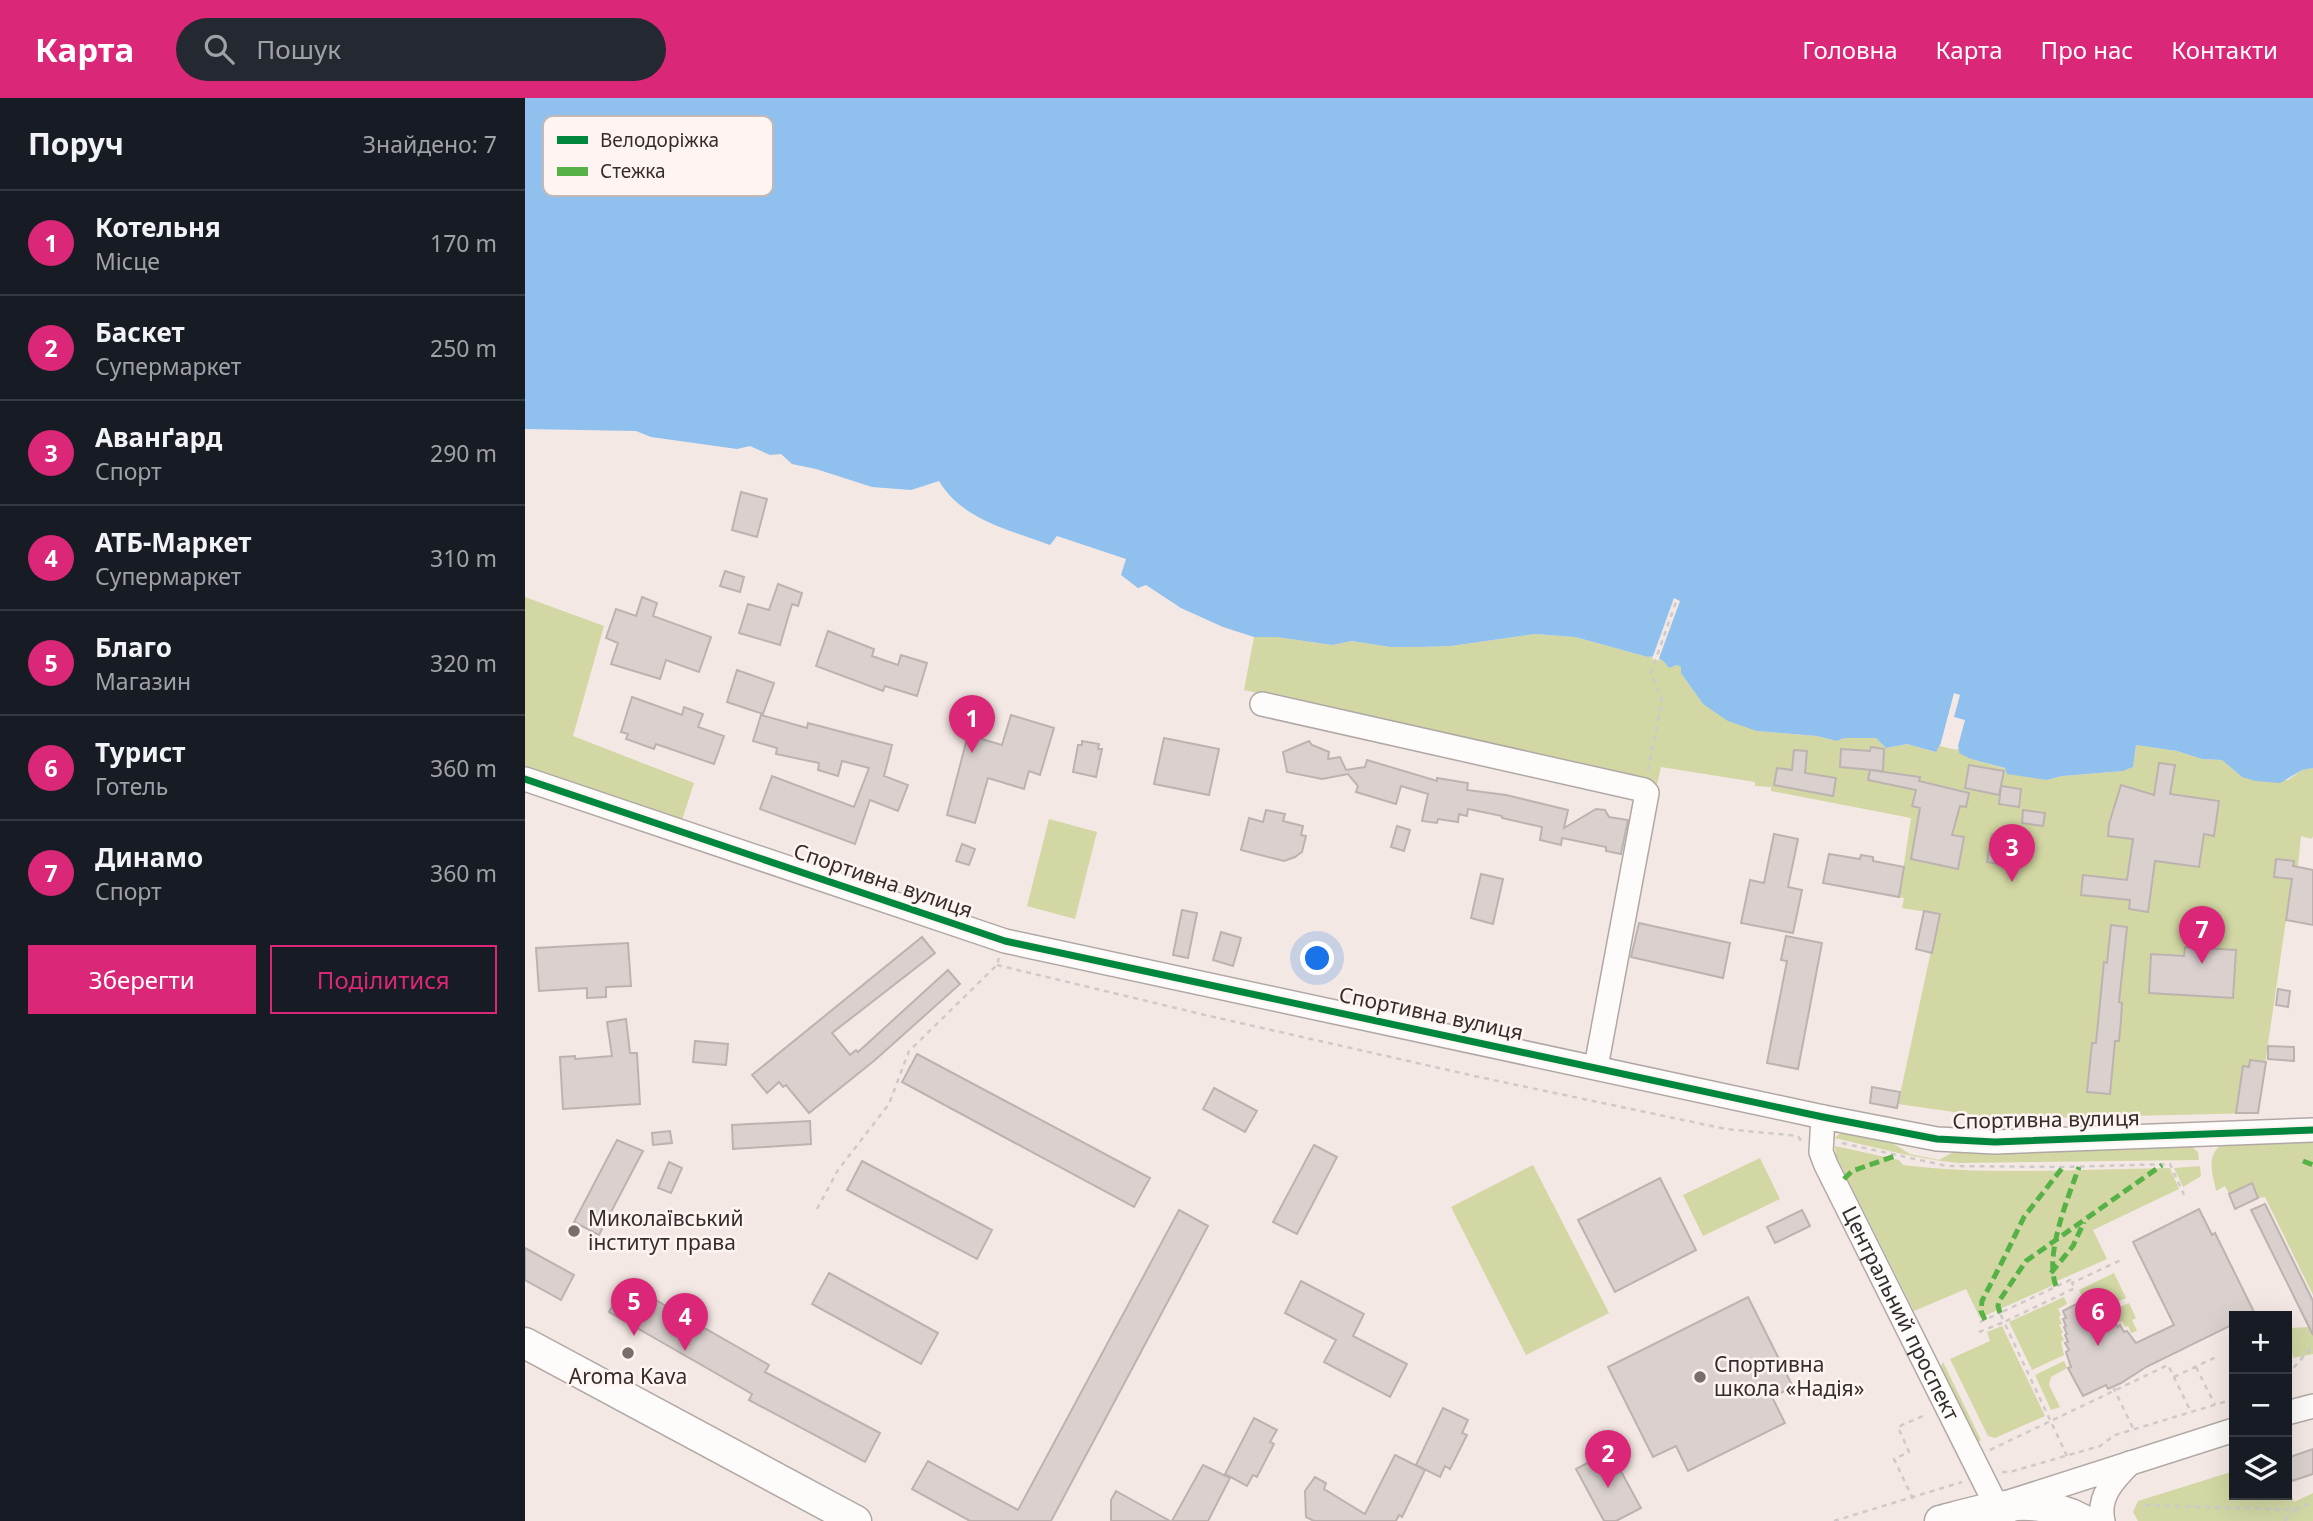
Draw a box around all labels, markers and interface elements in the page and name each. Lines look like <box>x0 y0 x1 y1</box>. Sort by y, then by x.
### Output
search box <box>176 18 666 81</box>
text: Карта <box>35 27 134 72</box>
icon: search <box>200 30 238 68</box>
text: Пошук <box>256 31 341 67</box>
text: Головна <box>1802 33 1898 66</box>
text: Карта <box>1936 33 2003 66</box>
text: Про нас <box>2041 33 2133 66</box>
text: Контакти <box>2171 33 2278 66</box>
legend <box>543 116 773 196</box>
text: Поруч <box>28 123 124 164</box>
text: Велодоріжка <box>600 127 719 153</box>
text: Знайдено: 7 <box>363 128 497 160</box>
text: Стежка <box>600 158 666 184</box>
text: Котельня <box>95 209 221 245</box>
text: 1 <box>44 227 58 259</box>
text: 170 m <box>430 227 497 259</box>
text: Місце <box>95 245 160 277</box>
text: Баскет <box>95 314 185 350</box>
text: 2 <box>44 332 58 364</box>
text: 250 m <box>430 332 497 364</box>
text: Супермаркет <box>95 350 241 382</box>
text: Аванґард <box>95 419 222 455</box>
text: 3 <box>44 437 58 469</box>
text: 290 m <box>430 437 497 469</box>
text: Спорт <box>95 455 162 487</box>
text: АТБ-Маркет <box>95 524 251 560</box>
text: 4 <box>44 542 58 574</box>
text: 310 m <box>430 542 497 574</box>
text: Супермаркет <box>95 560 241 592</box>
text: Благо <box>95 629 172 665</box>
text: 5 <box>44 647 58 679</box>
text: 320 m <box>430 647 497 679</box>
text: Магазин <box>95 665 191 697</box>
pin: 1 <box>949 695 995 753</box>
text: Турист <box>95 734 185 770</box>
text: 6 <box>44 752 58 784</box>
text: 360 m <box>430 752 497 784</box>
text: Готель <box>95 770 168 802</box>
pin: 3 <box>1989 824 2035 882</box>
street label: Спортивна вулиця <box>790 836 977 924</box>
text: Динамо <box>95 839 203 875</box>
text: 7 <box>44 857 58 889</box>
text: 360 m <box>430 857 497 889</box>
text: Спорт <box>95 875 162 907</box>
pin: 7 <box>2179 906 2225 964</box>
your location <box>1300 941 1334 975</box>
button: Зберегти <box>28 945 256 1014</box>
button: Поділитися <box>270 945 497 1014</box>
street label: Спортивна вулиця <box>1337 980 1526 1046</box>
street label: Спортивна вулиця <box>1952 1103 2140 1135</box>
street label: Центральний проспект <box>1836 1201 1967 1425</box>
place label: Миколаївський інститут права <box>588 1204 744 1256</box>
marker: Миколаївський інститут права <box>566 1223 582 1239</box>
pin: 5 <box>611 1278 657 1336</box>
pin: 6 <box>2075 1288 2121 1346</box>
pin: 4 <box>662 1293 708 1351</box>
map controls <box>2229 1311 2292 1500</box>
button: + <box>2229 1311 2292 1374</box>
marker: Aroma Kava <box>620 1345 636 1361</box>
place label: Спортивна школа «Надія» <box>1714 1350 1864 1402</box>
place label: Aroma Kava <box>569 1362 687 1390</box>
marker: Спортивна школа «Надія» <box>1692 1369 1708 1385</box>
button: − <box>2229 1374 2292 1437</box>
pin: 2 <box>1585 1430 1631 1488</box>
button: layers <box>2229 1437 2292 1500</box>

